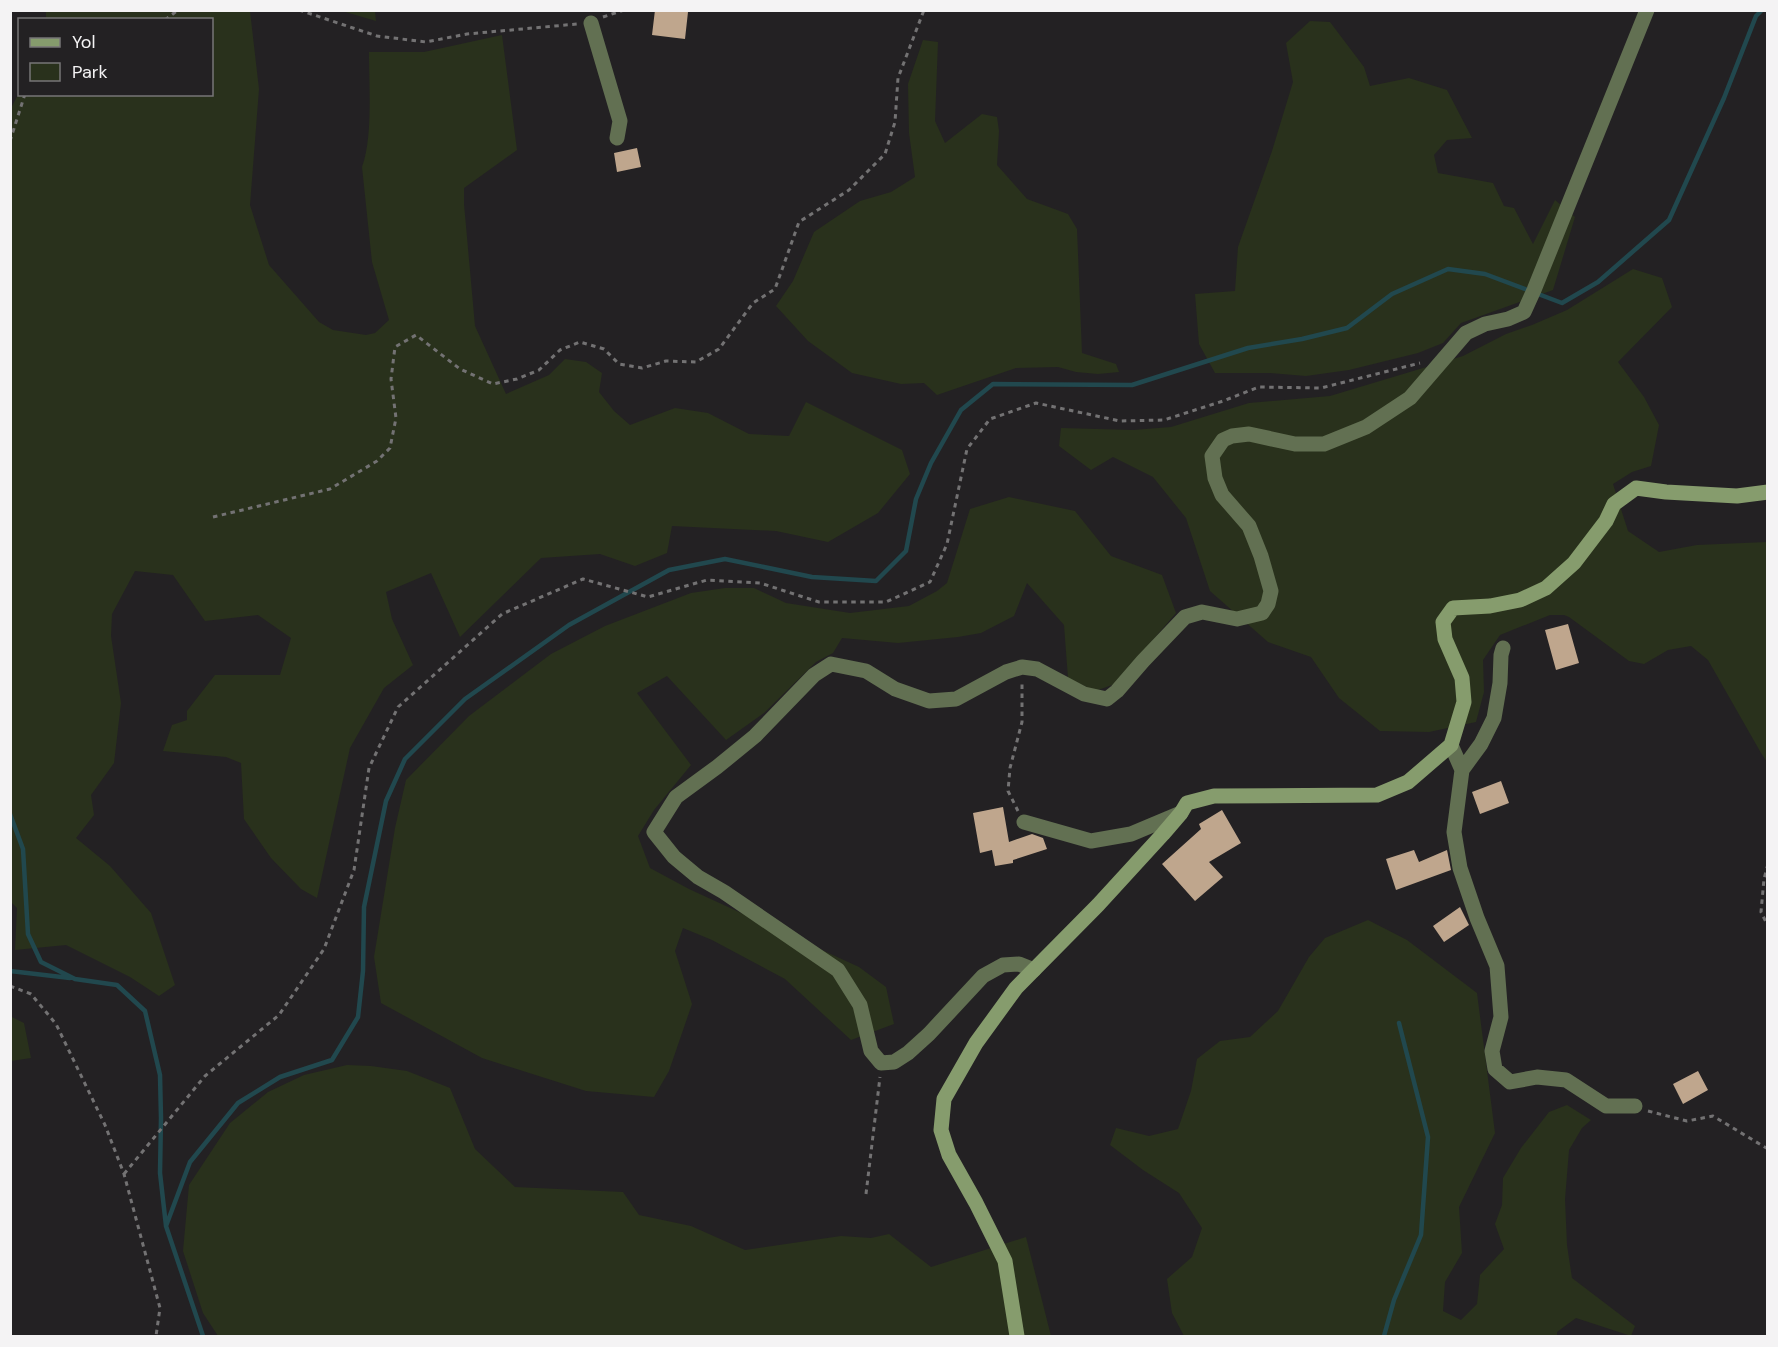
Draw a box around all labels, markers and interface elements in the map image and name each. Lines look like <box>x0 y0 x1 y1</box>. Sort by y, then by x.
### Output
legend <box>18 18 213 96</box>
text: Yol <box>72 30 96 54</box>
text: Park <box>72 60 108 84</box>

